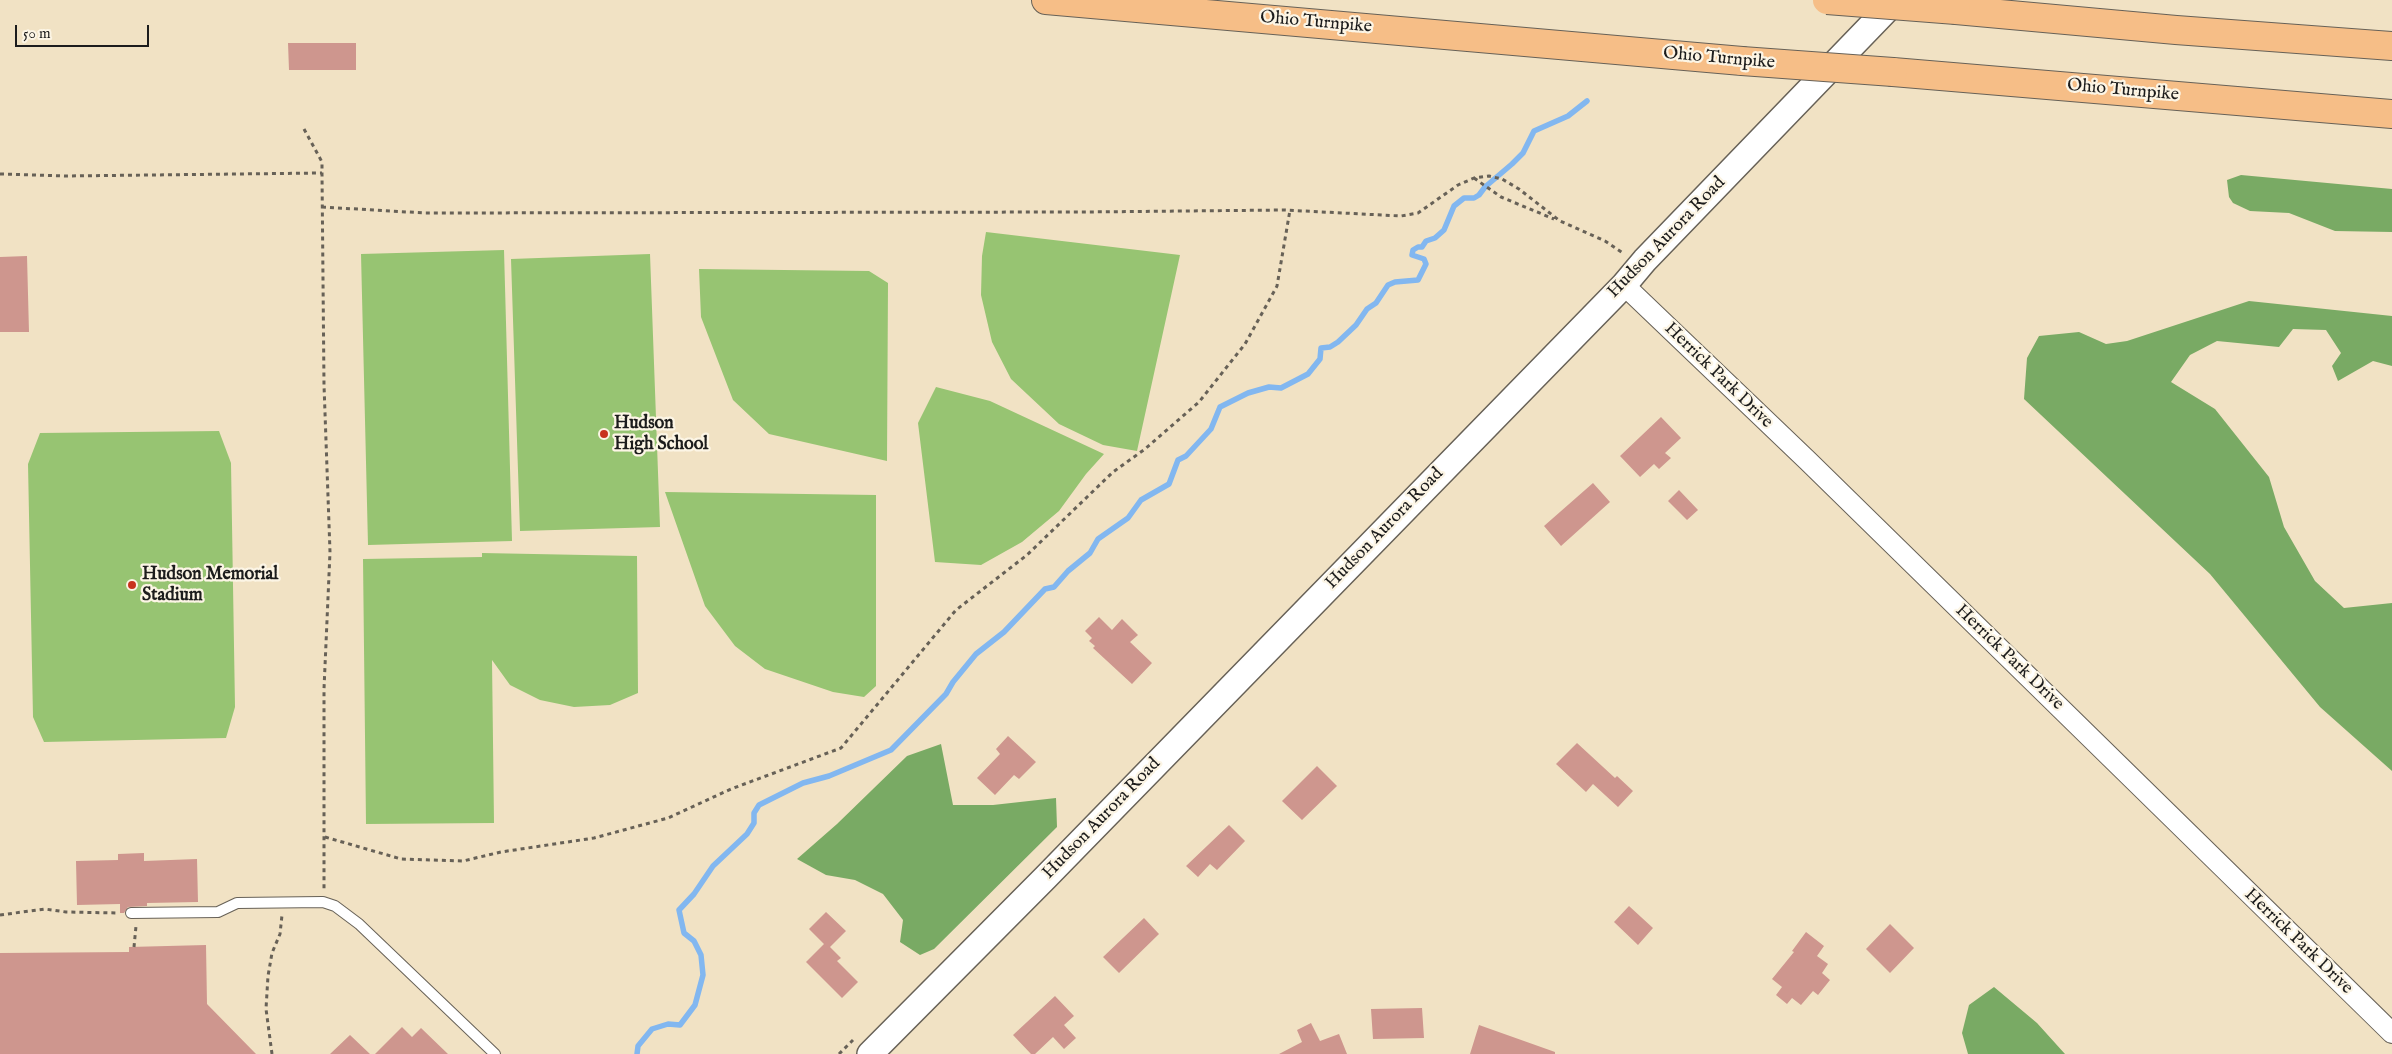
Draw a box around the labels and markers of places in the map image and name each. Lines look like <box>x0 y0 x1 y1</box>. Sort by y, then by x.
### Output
place label: Hudson High School <box>614 413 708 456</box>
marker: Hudson High School <box>598 428 610 440</box>
place label: Hudson Memorial Stadium <box>142 564 278 606</box>
marker: Hudson Memorial Stadium <box>126 579 138 591</box>

